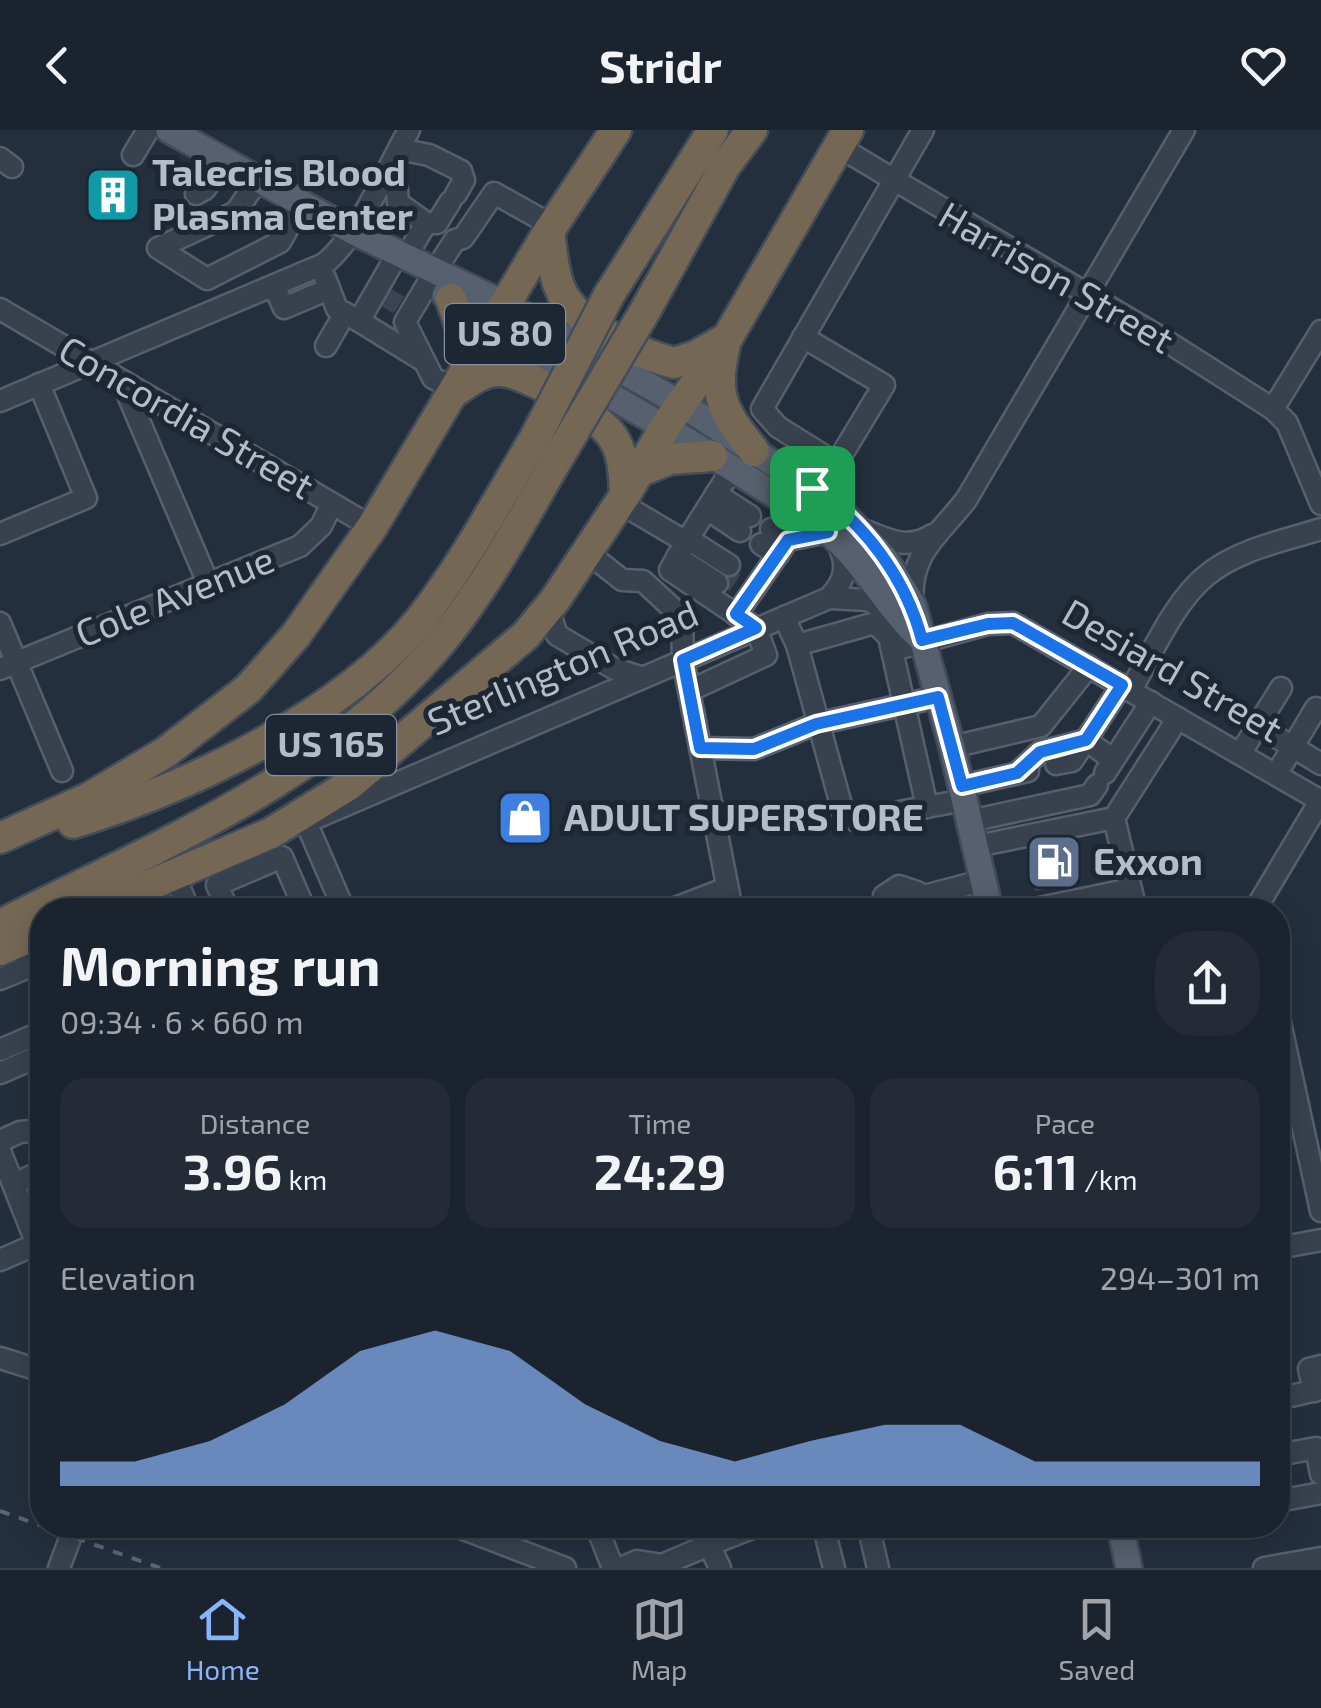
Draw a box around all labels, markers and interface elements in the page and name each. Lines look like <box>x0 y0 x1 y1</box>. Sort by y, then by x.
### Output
icon: back <box>30 38 85 93</box>
text: Stridr <box>599 38 722 92</box>
icon: heart <box>1236 38 1291 93</box>
place label: Talecris Blood Plasma Center <box>152 148 413 238</box>
building icon: Talecris Blood Plasma Center <box>83 165 143 225</box>
street label: Harrison Street <box>932 191 1182 362</box>
road number: US 80 <box>445 304 565 364</box>
street label: Concordia Street <box>52 325 322 508</box>
pin <box>770 446 855 531</box>
icon: arrive <box>785 461 840 516</box>
street label: Cole Avenue <box>68 535 280 656</box>
street label: Sterlington Road <box>420 588 704 744</box>
street label: Desiard Street <box>1055 588 1291 751</box>
road number: US 165 <box>266 715 396 775</box>
shop icon: ADULT SUPERSTORE <box>495 788 555 848</box>
place label: ADULT SUPERSTORE <box>564 793 924 839</box>
fuel station icon: Exxon <box>1024 832 1084 892</box>
place label: Exxon <box>1093 837 1203 883</box>
text: Morning run <box>60 931 381 997</box>
button: share <box>1155 931 1260 1036</box>
text: 09:34 · 6 × 660 m <box>60 1002 304 1040</box>
text: Distance <box>200 1106 310 1140</box>
text: Time <box>629 1106 691 1140</box>
text: Pace <box>1035 1106 1095 1140</box>
text: 3.96 <box>183 1140 282 1200</box>
text: 24:29 <box>594 1140 726 1200</box>
text: 6:11 <box>992 1140 1078 1200</box>
text: km <box>282 1162 327 1196</box>
text: /km <box>1078 1162 1138 1196</box>
text: Elevation <box>60 1258 196 1296</box>
text: 294–301 m <box>1100 1258 1260 1296</box>
tab: Home <box>186 1592 260 1686</box>
tab: Map <box>631 1592 687 1686</box>
tab: Saved <box>1059 1592 1135 1686</box>

